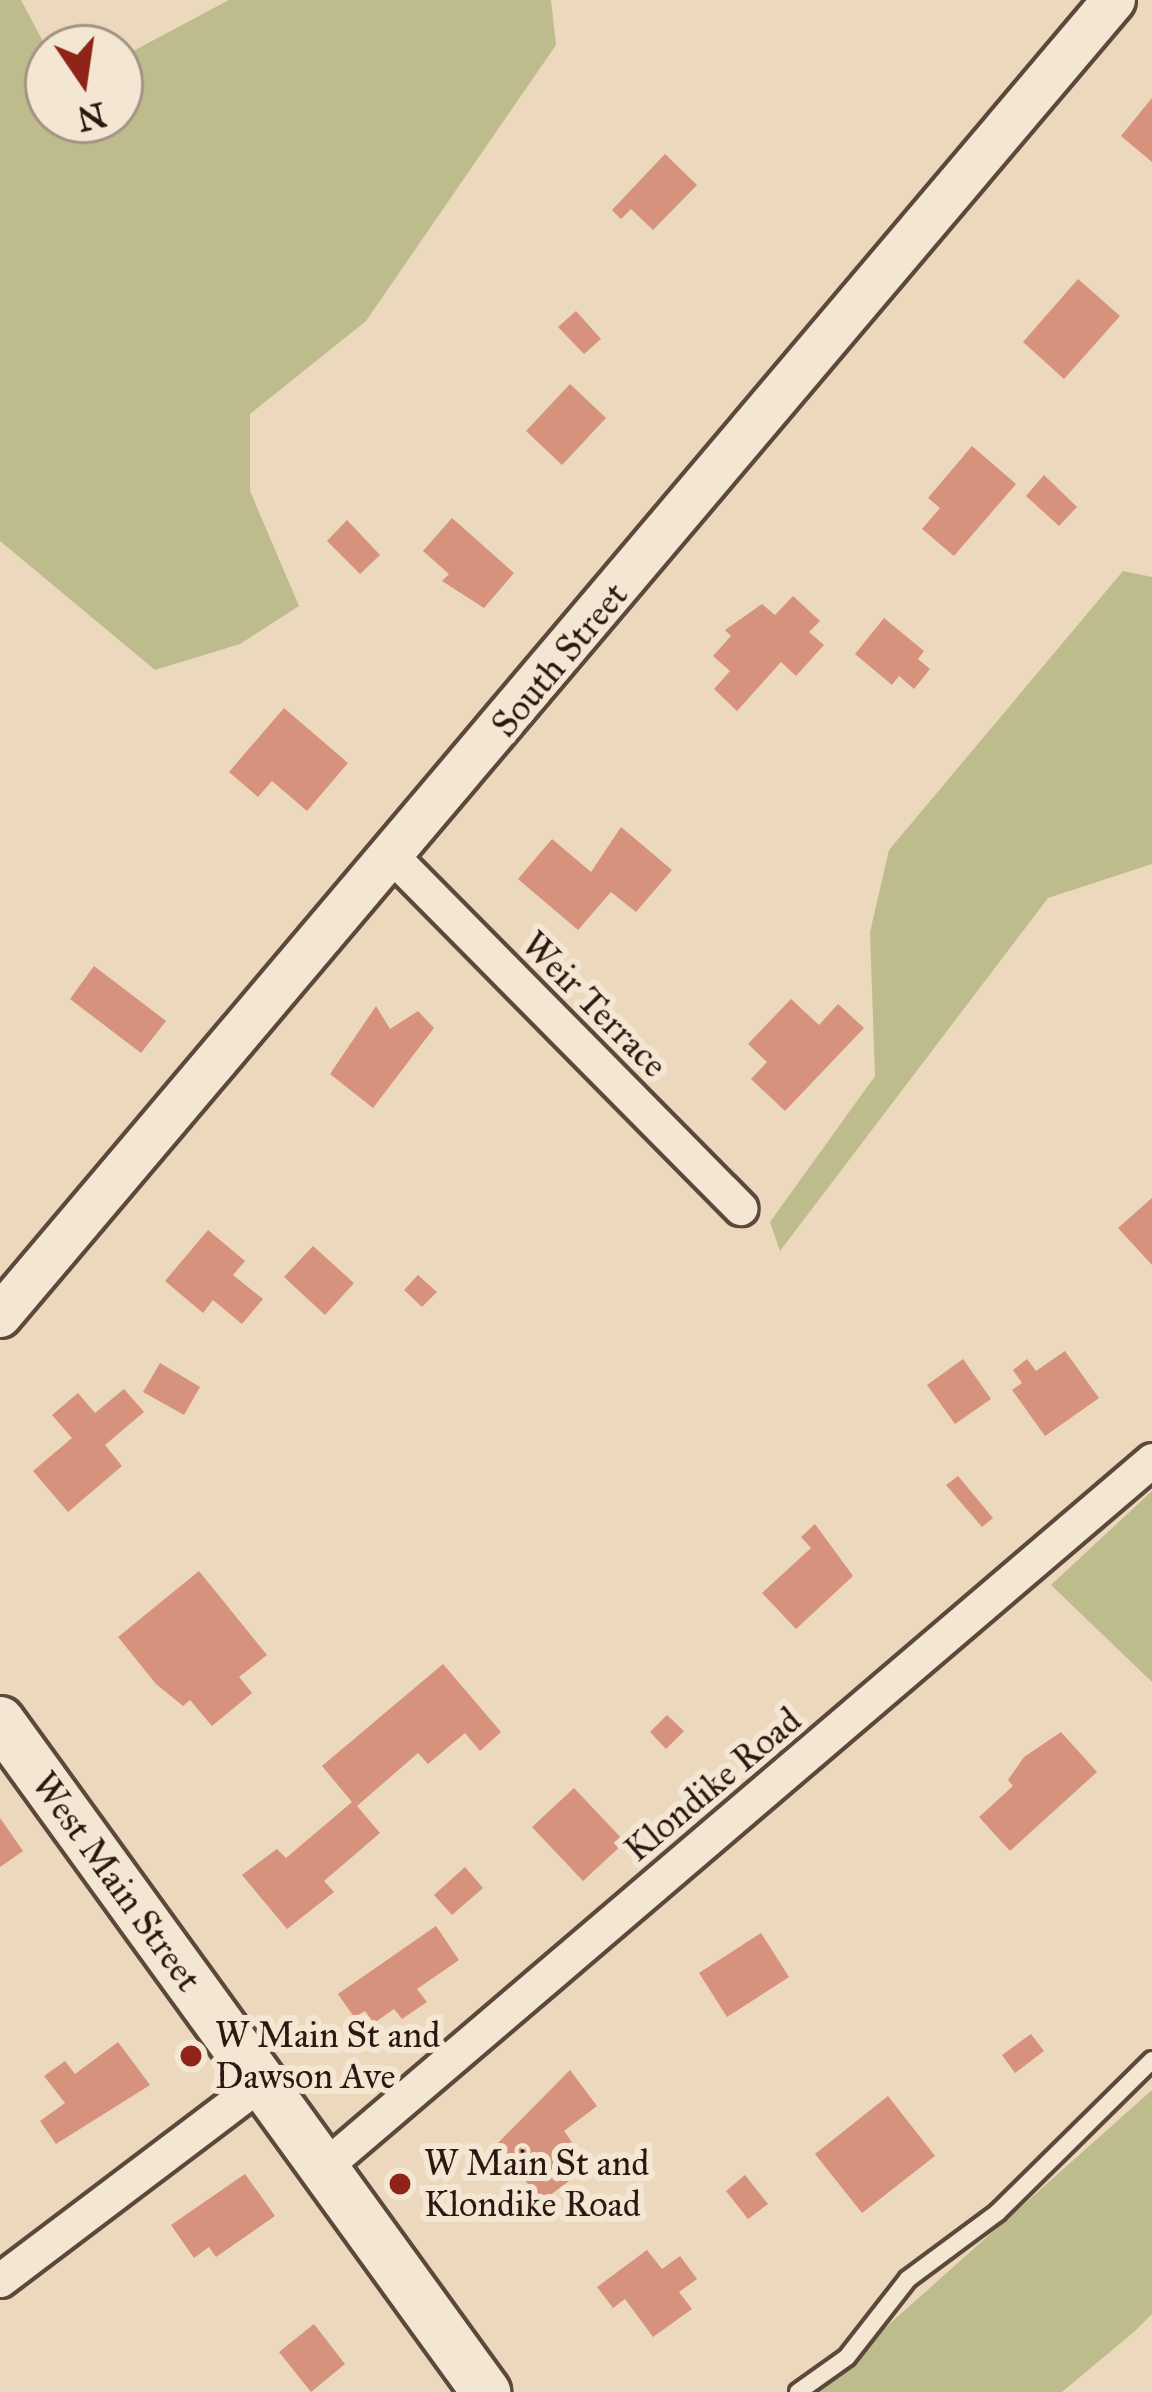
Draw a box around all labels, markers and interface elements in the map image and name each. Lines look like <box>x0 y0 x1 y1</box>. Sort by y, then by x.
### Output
north arrow <box>24 24 144 144</box>
text: N <box>73 94 110 139</box>
street label: South Street <box>483 574 637 746</box>
street label: Weir Terrace <box>512 923 676 1087</box>
street label: Klondike Road <box>616 1699 810 1871</box>
street label: West Main Street <box>22 1764 210 2000</box>
place label: W Main St and Dawson Ave <box>215 2013 440 2098</box>
marker: W Main St and Dawson Ave <box>178 2043 204 2069</box>
place label: W Main St and Klondike Road <box>424 2141 649 2226</box>
marker: W Main St and Klondike Road <box>387 2171 413 2197</box>

